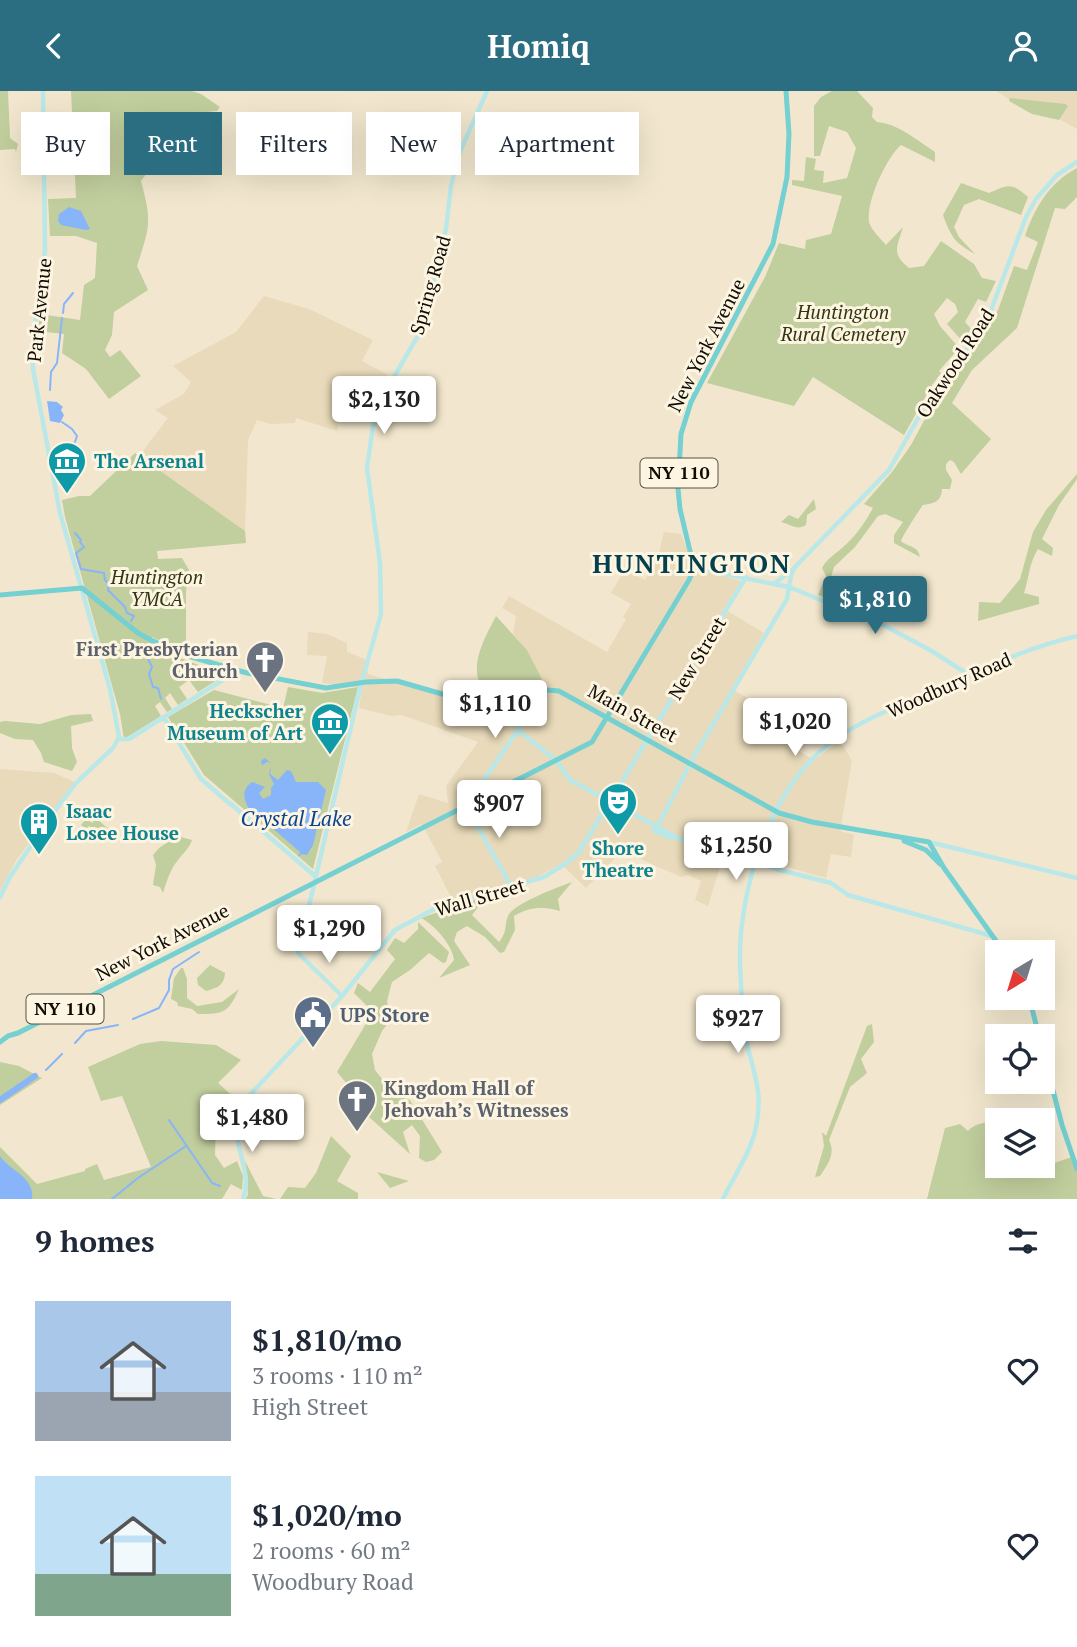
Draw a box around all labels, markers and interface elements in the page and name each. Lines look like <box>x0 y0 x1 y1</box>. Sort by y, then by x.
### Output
text: Homiq <box>487 25 590 67</box>
icon: back <box>35 27 73 65</box>
icon: person <box>1004 27 1042 65</box>
chip: Buy <box>21 112 110 175</box>
chip: Rent <box>124 112 222 175</box>
chip: Filters <box>236 112 352 175</box>
chip: New <box>366 112 461 175</box>
chip: Apartment <box>475 112 639 175</box>
street label: Spring Road <box>403 232 456 337</box>
street label: Park Avenue <box>21 257 56 363</box>
street label: New York Avenue <box>661 274 750 416</box>
park label: Huntington Rural Cemetery <box>780 299 907 346</box>
street label: Oakwood Road <box>910 303 1000 422</box>
pin: $2,130 <box>327 377 441 436</box>
text: $2,130 <box>348 383 420 414</box>
museum icon: The Arsenal <box>46 440 88 495</box>
place label: The Arsenal <box>94 448 204 473</box>
road number: NY 110 <box>640 459 718 487</box>
district label: HUNTINGTON <box>592 546 792 580</box>
park label: Huntington YMCA <box>110 564 203 611</box>
pin: $1,810 <box>818 577 932 636</box>
text: $1,810 <box>839 583 911 614</box>
street label: New Street <box>662 612 731 704</box>
place label: First Presbyterian Church <box>76 636 239 683</box>
church icon: First Presbyterian Church <box>244 639 286 694</box>
street label: Woodbury Road <box>883 646 1015 723</box>
street label: Main Street <box>584 678 682 747</box>
pin: $1,110 <box>438 681 552 740</box>
text: $1,110 <box>459 687 531 718</box>
place label: Heckscher Museum of Art <box>167 698 304 745</box>
pin: $1,020 <box>738 699 852 758</box>
museum icon: Heckscher Museum of Art <box>309 701 351 756</box>
text: $1,020 <box>759 705 831 736</box>
pin: $907 <box>458 781 540 840</box>
theatre icon: Shore Theatre <box>597 781 639 836</box>
text: $907 <box>473 787 525 818</box>
place label: Isaac Losee House <box>66 798 179 845</box>
building icon: Isaac Losee House <box>18 801 60 856</box>
water label: Crystal Lake <box>241 804 352 832</box>
pin: $1,250 <box>679 823 793 882</box>
text: $1,250 <box>700 829 772 860</box>
place label: Shore Theatre <box>582 835 654 882</box>
street label: Wall Street <box>432 872 528 921</box>
street label: New York Avenue <box>91 897 233 986</box>
pin: $1,290 <box>272 905 386 965</box>
text: $1,290 <box>293 912 365 943</box>
north arrow <box>985 940 1055 1010</box>
map controls <box>985 940 1055 1178</box>
road number: NY 110 <box>27 994 104 1023</box>
public building icon: UPS Store <box>292 994 334 1049</box>
pin: $927 <box>697 995 779 1055</box>
place label: UPS Store <box>340 1002 429 1027</box>
text: $927 <box>712 1002 764 1033</box>
button: locate <box>985 1024 1055 1094</box>
place label: Kingdom Hall of Jehovah’s Witnesses <box>384 1075 569 1122</box>
church icon: Kingdom Hall of Jehovah’s Witnesses <box>336 1078 378 1133</box>
pin: $1,480 <box>195 1095 309 1154</box>
text: $1,480 <box>216 1101 288 1132</box>
button: layers <box>985 1108 1055 1178</box>
text: 9 homes <box>35 1221 154 1261</box>
icon: filters <box>1004 1222 1042 1260</box>
text: $1,810/mo <box>252 1320 402 1360</box>
icon: home <box>91 1329 175 1413</box>
icon: heart <box>1004 1352 1042 1390</box>
text: 3 rooms · 110 m² <box>252 1360 423 1391</box>
text: High Street <box>252 1391 368 1422</box>
text: $1,020/mo <box>252 1495 402 1535</box>
icon: home <box>91 1504 175 1588</box>
icon: heart <box>1004 1527 1042 1565</box>
text: 2 rooms · 60 m² <box>252 1535 411 1566</box>
text: Woodbury Road <box>252 1566 414 1597</box>

